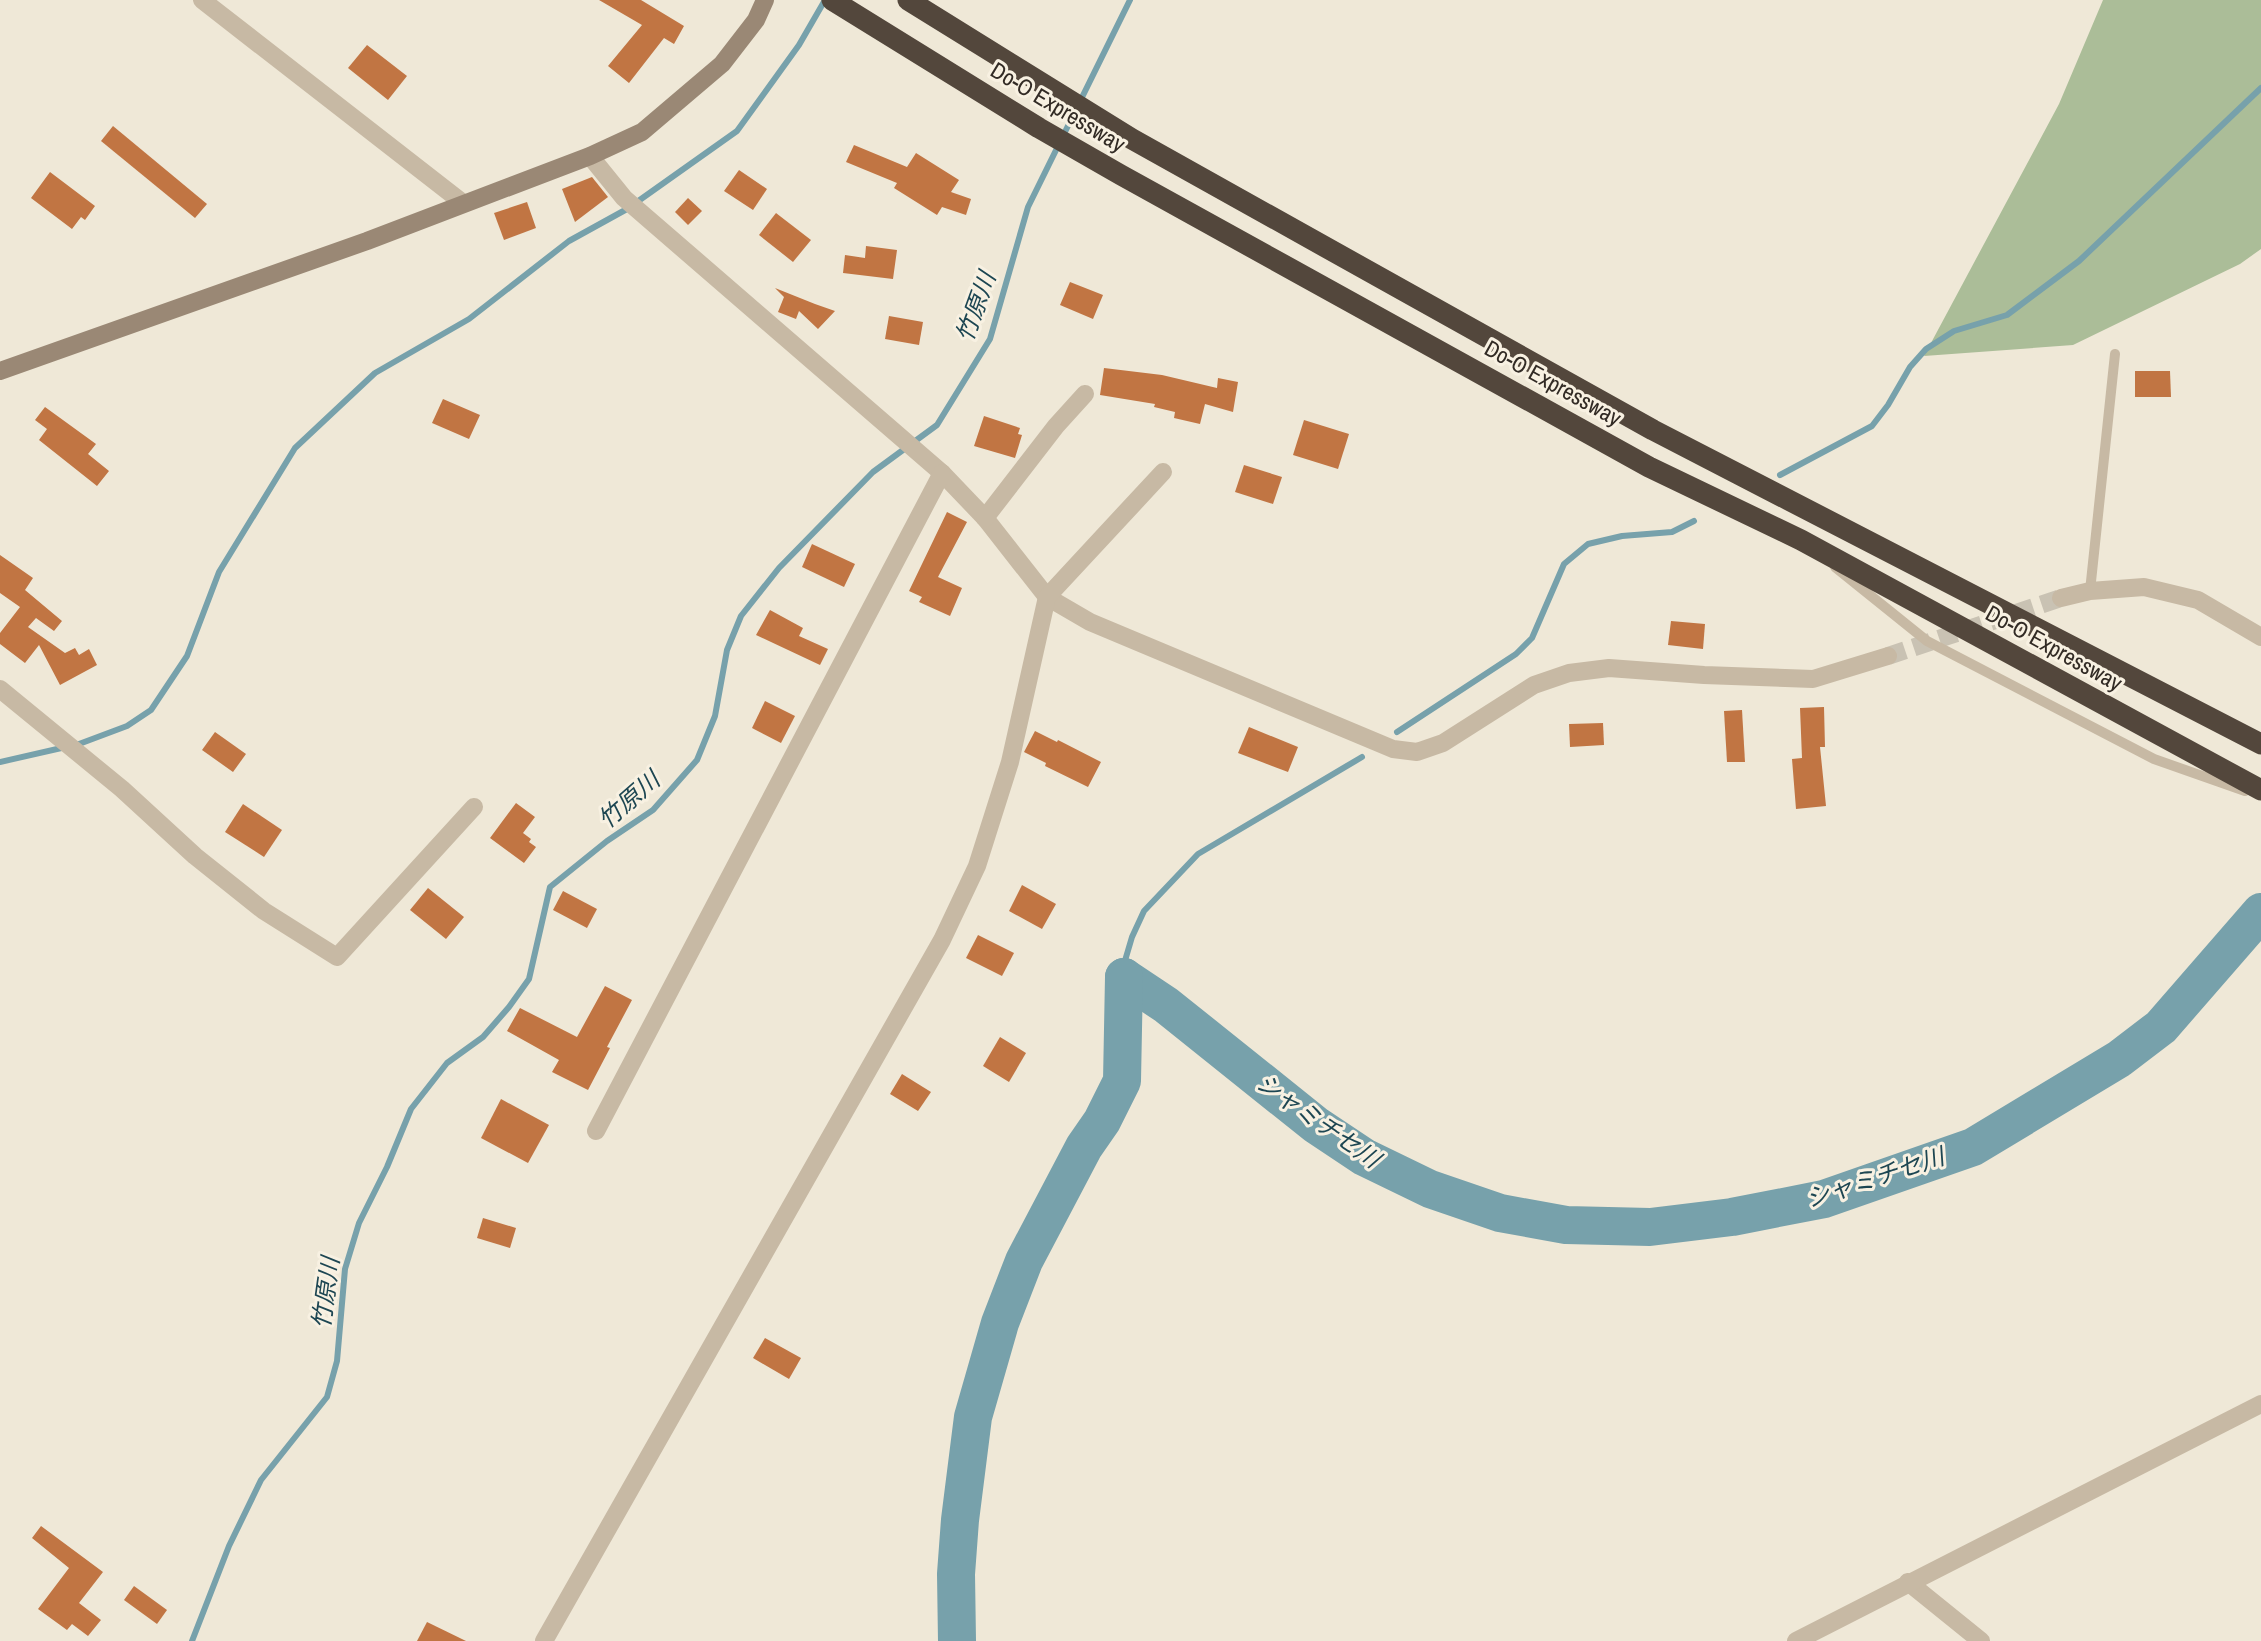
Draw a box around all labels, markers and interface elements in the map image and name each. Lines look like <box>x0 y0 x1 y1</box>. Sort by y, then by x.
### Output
street label: Do-O Expressway <box>985 54 1132 159</box>
water label: 竹原川 <box>948 265 1003 346</box>
street label: Do-O Expressway <box>1479 332 1628 433</box>
street label: Do-O Expressway <box>1980 597 2129 698</box>
water label: 竹原川 <box>591 762 668 835</box>
water label: シャミチセ川 <box>1250 1066 1389 1176</box>
water label: シャミチセ川 <box>1801 1139 1951 1215</box>
water label: 竹原川 <box>304 1252 346 1331</box>

